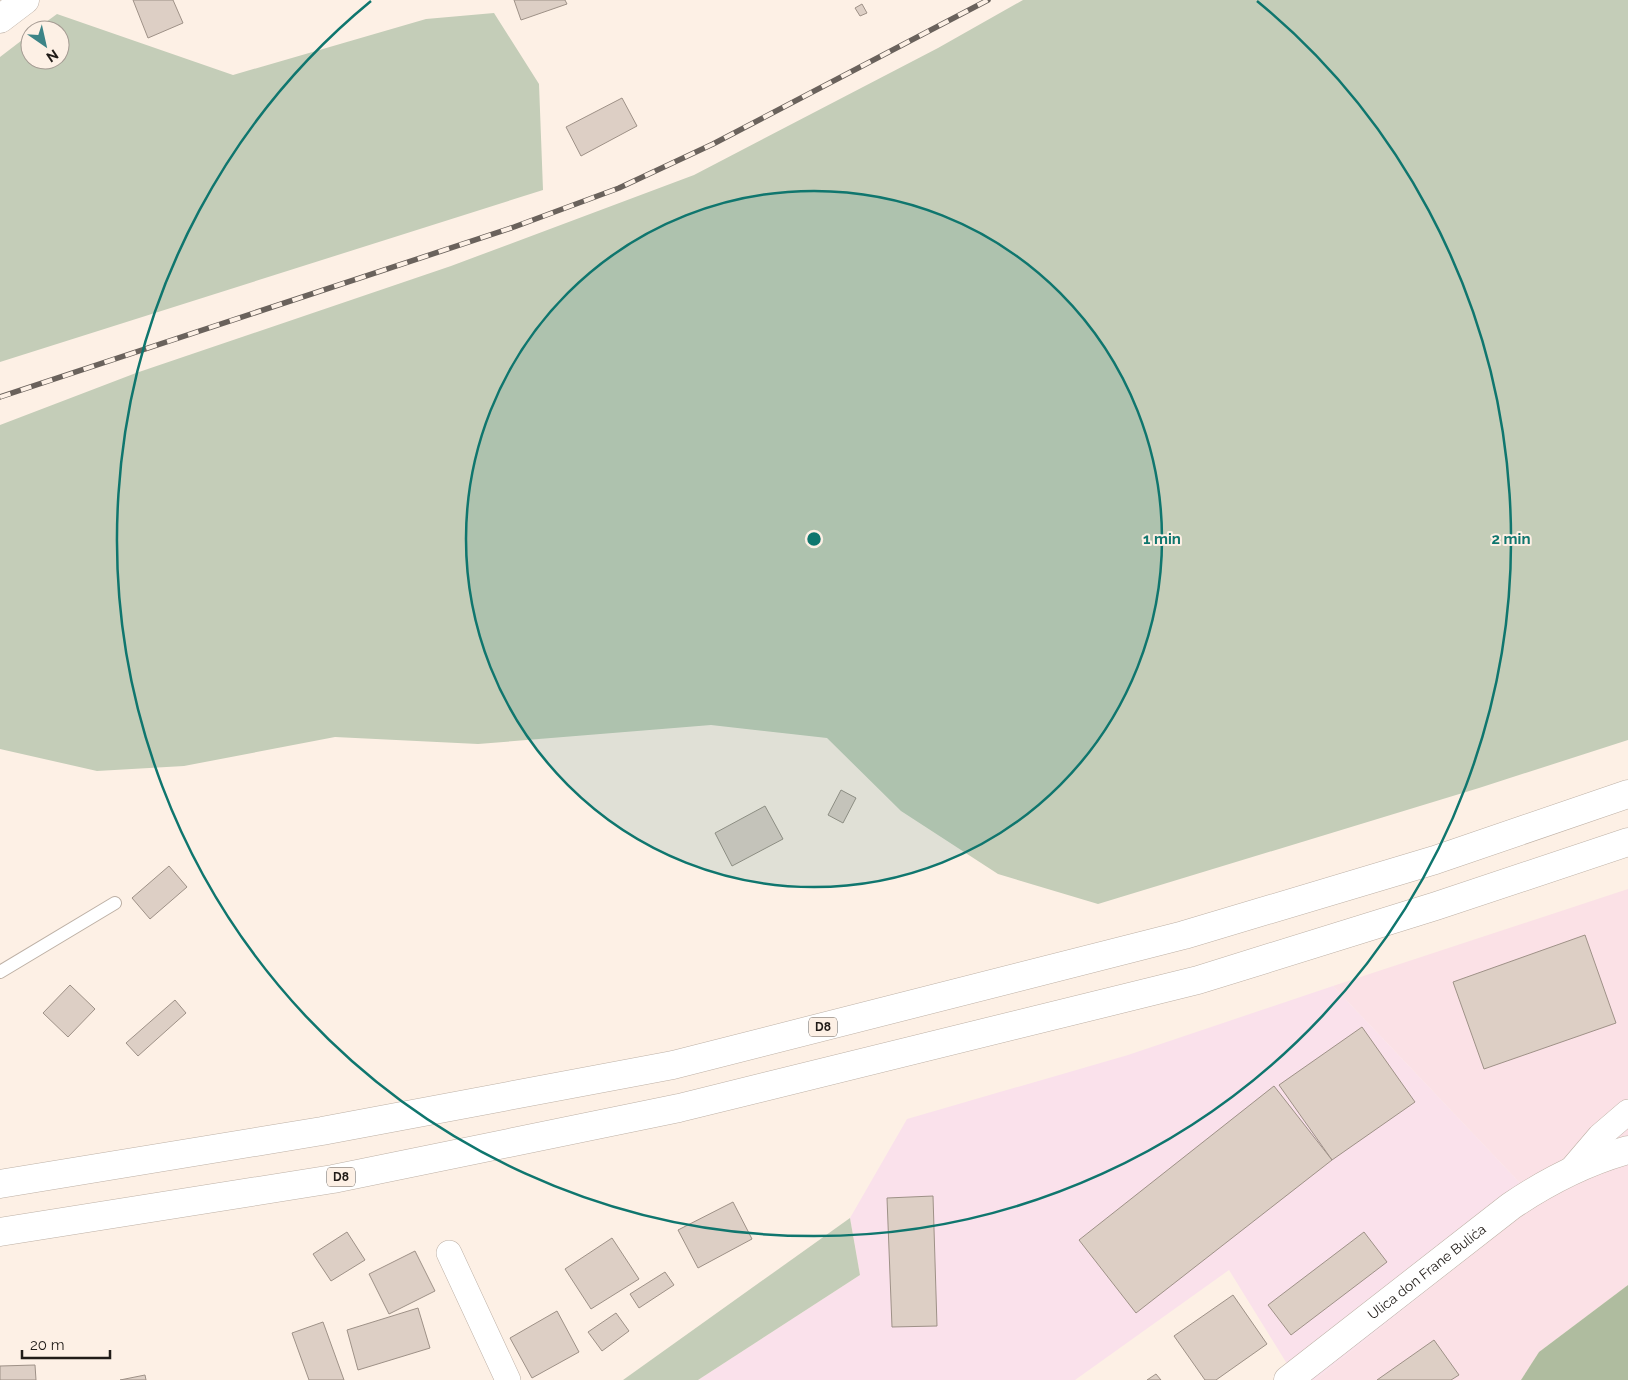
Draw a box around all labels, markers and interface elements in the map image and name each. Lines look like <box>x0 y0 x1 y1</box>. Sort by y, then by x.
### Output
north arrow <box>20 20 70 70</box>
text: N <box>43 46 61 65</box>
centre of rings <box>805 530 823 548</box>
text: 1 min <box>1143 530 1181 548</box>
text: 2 min <box>1492 530 1530 548</box>
road number: D8 <box>809 1018 837 1036</box>
road number: D8 <box>327 1168 355 1186</box>
street label: Ulica don Frane Bulića <box>1365 1221 1489 1323</box>
scale bar <box>22 1328 110 1360</box>
text: 20 m <box>30 1336 65 1354</box>

